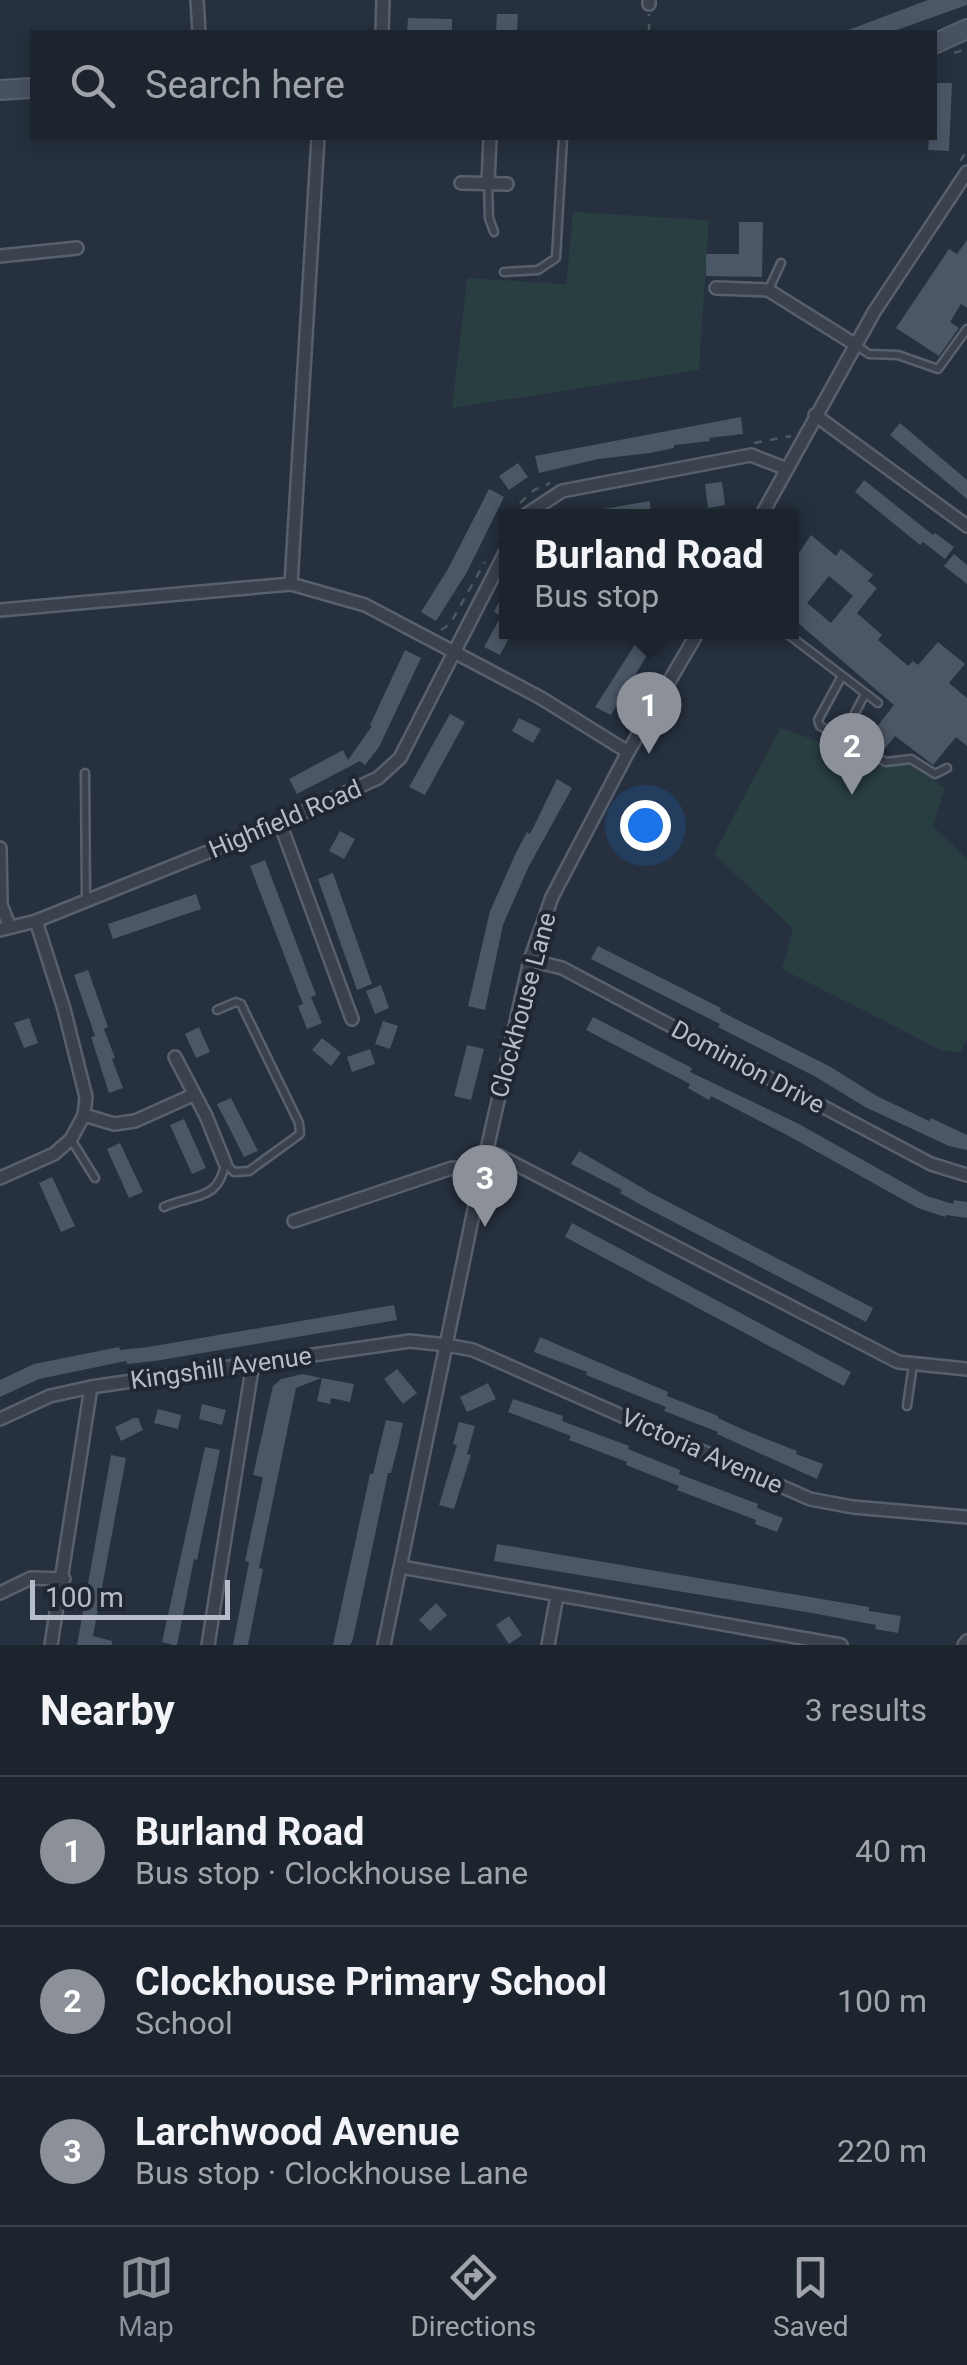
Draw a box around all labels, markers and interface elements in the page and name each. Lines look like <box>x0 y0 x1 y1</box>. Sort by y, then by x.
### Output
search box <box>30 30 937 140</box>
icon: search <box>65 58 120 113</box>
text: Search here <box>145 63 345 107</box>
popup <box>499 509 799 639</box>
text: Burland Road <box>534 533 764 577</box>
text: Bus stop <box>534 577 659 615</box>
pin: 1 <box>616 672 682 754</box>
pin: 2 <box>820 712 884 795</box>
street label: Highfield Road <box>205 774 365 864</box>
your location <box>620 800 671 851</box>
street label: Clockhouse Lane <box>484 909 562 1101</box>
street label: Dominion Drive <box>667 1015 829 1119</box>
pin: 3 <box>452 1144 518 1227</box>
street label: Kingshill Avenue <box>129 1341 313 1395</box>
street label: Victoria Avenue <box>617 1402 787 1500</box>
scale bar <box>30 1575 230 1620</box>
text: 100 m <box>45 1581 124 1614</box>
text: Nearby <box>40 1686 175 1735</box>
text: 3 results <box>805 1691 927 1729</box>
text: Burland Road <box>135 1810 365 1854</box>
text: 1 <box>63 1832 82 1870</box>
text: 40 m <box>855 1832 927 1870</box>
text: Bus stop · Clockhouse Lane <box>135 1854 528 1892</box>
text: Clockhouse Primary School <box>135 1960 607 2004</box>
text: 2 <box>63 1982 82 2020</box>
text: 100 m <box>837 1982 927 2020</box>
text: School <box>135 2004 233 2042</box>
text: Larchwood Avenue <box>135 2110 459 2154</box>
text: 3 <box>63 2132 82 2170</box>
text: 220 m <box>837 2132 927 2170</box>
text: Bus stop · Clockhouse Lane <box>135 2154 528 2192</box>
tab: Map <box>118 2250 174 2343</box>
tab: Directions <box>410 2250 536 2343</box>
tab: Saved <box>773 2250 849 2343</box>

